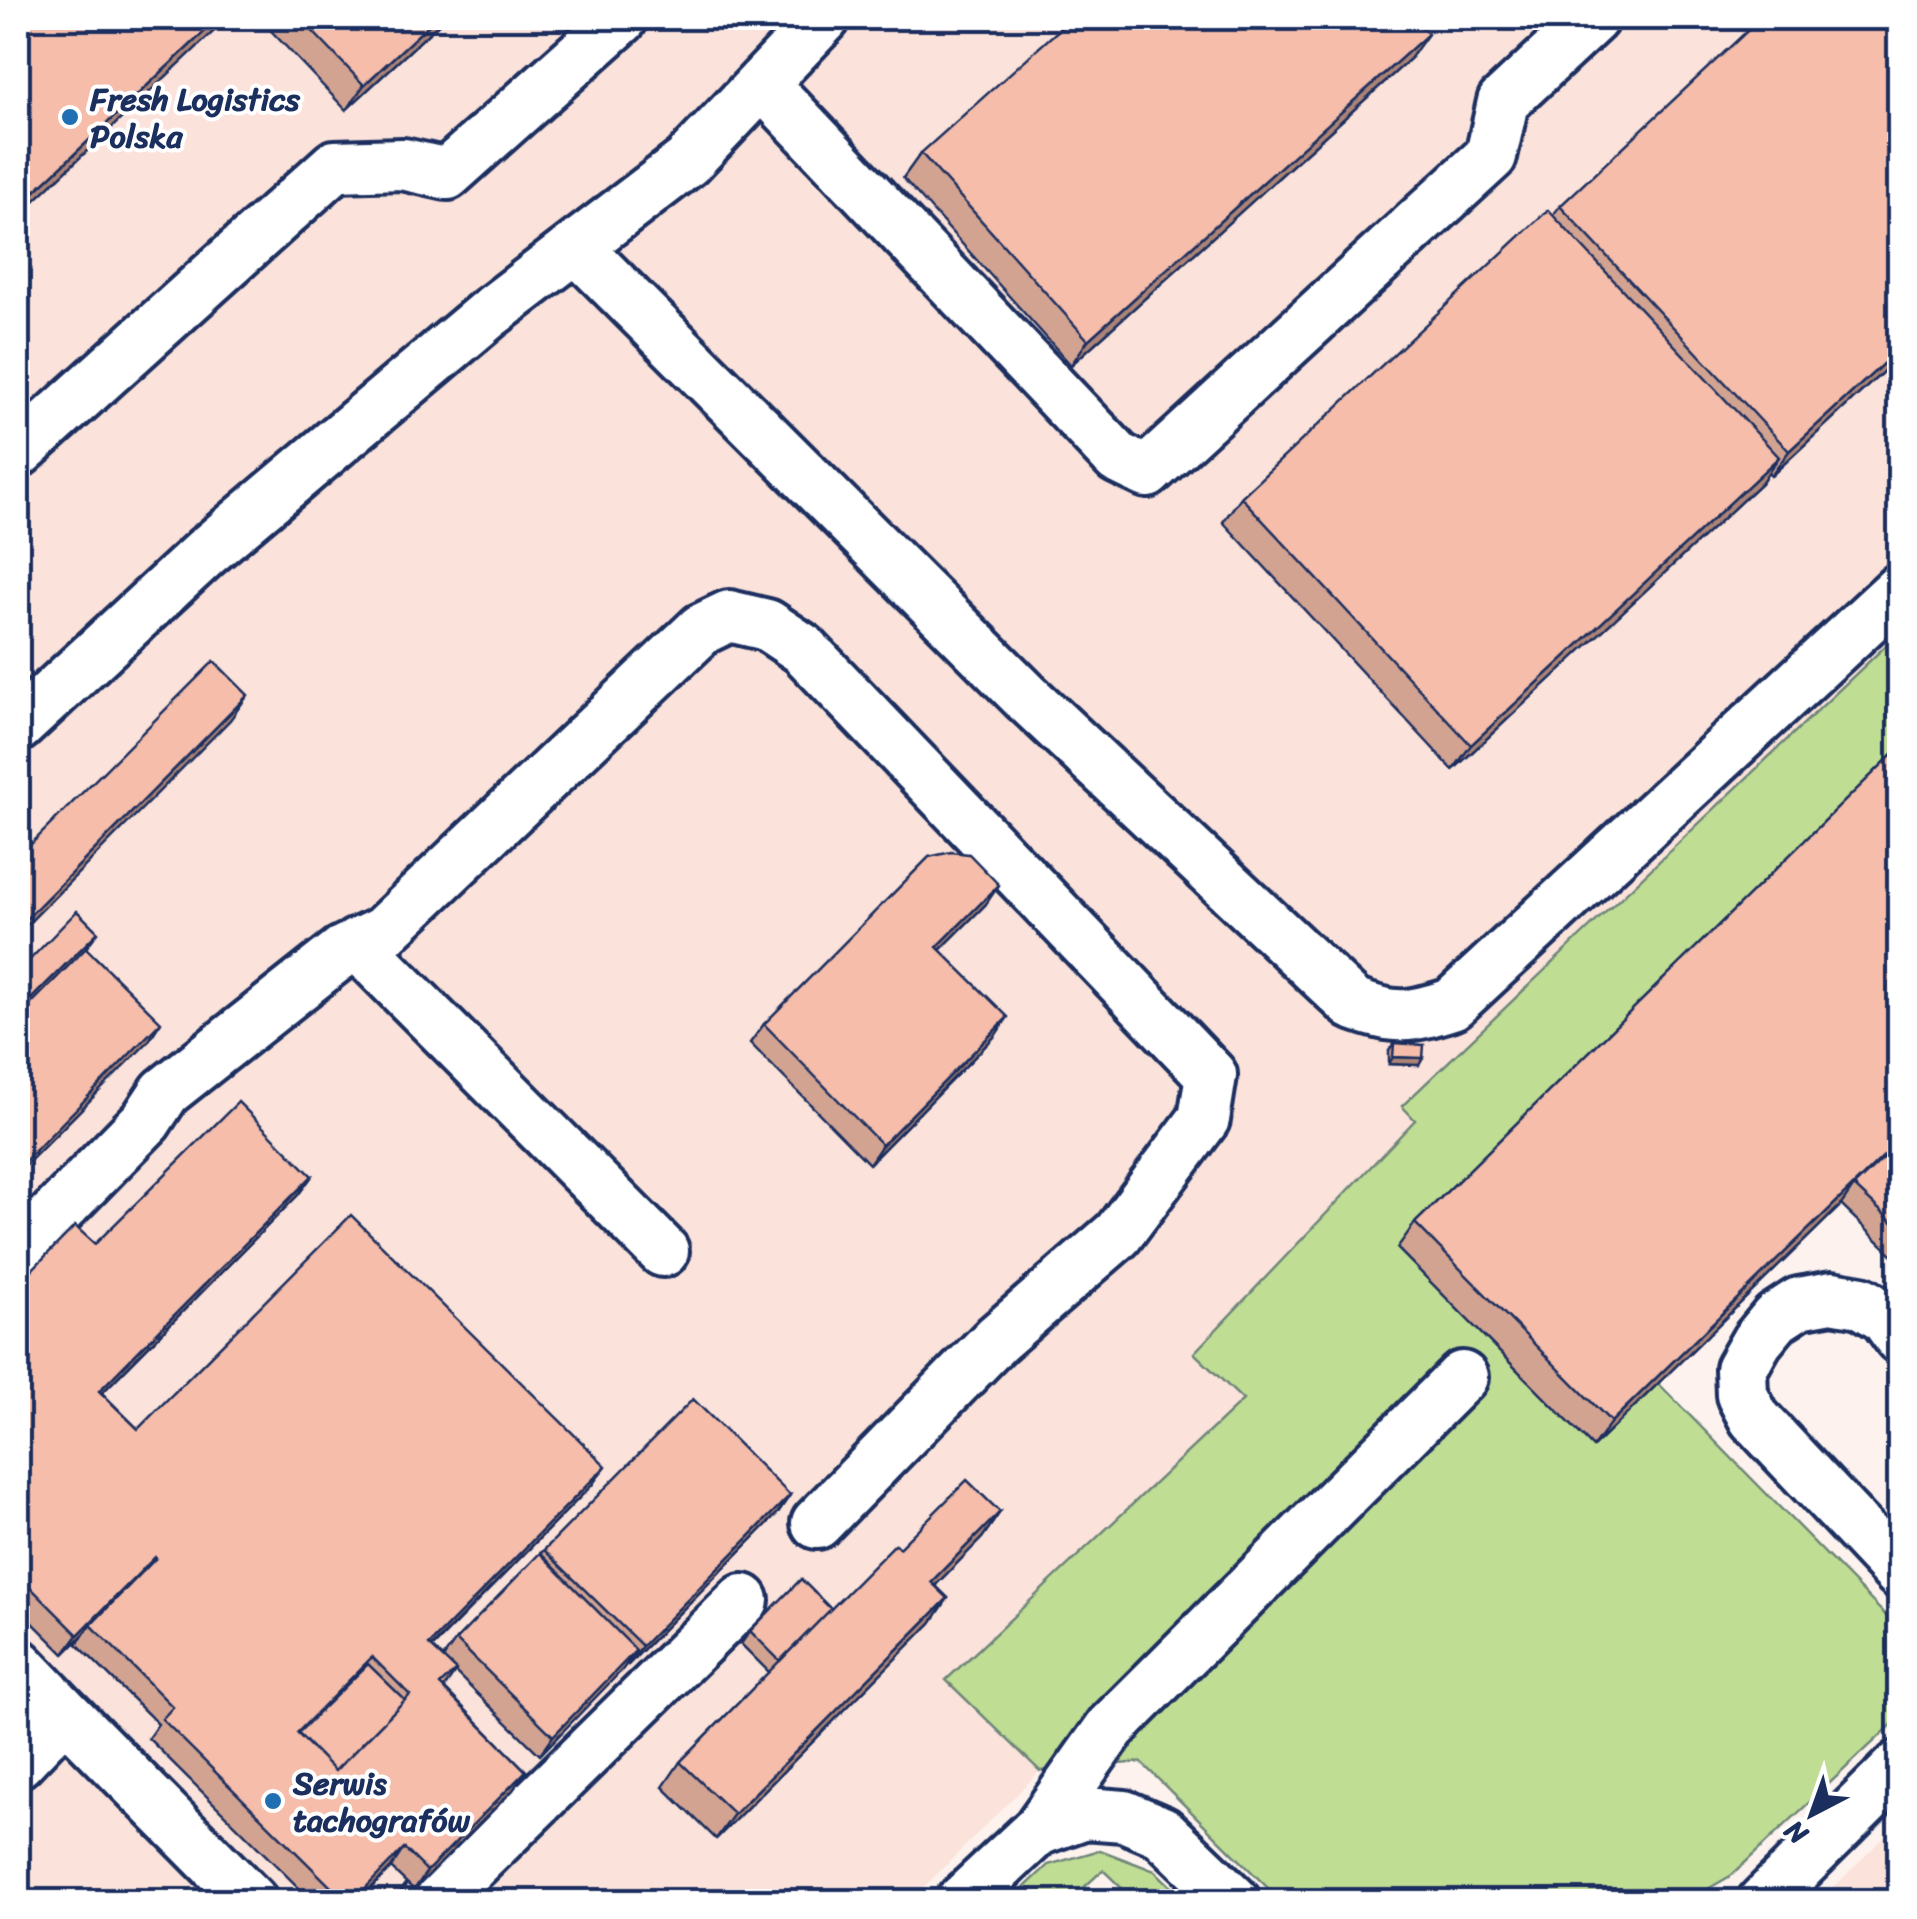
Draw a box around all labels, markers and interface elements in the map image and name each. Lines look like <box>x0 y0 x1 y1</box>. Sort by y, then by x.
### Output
place label: Fresh Logistics Polska <box>89 71 301 165</box>
marker: Fresh Logistics Polska <box>59 106 81 128</box>
place label: Serwis tachografów <box>292 1755 471 1849</box>
north arrow <box>1762 1764 1862 1864</box>
marker: Serwis tachografów <box>262 1790 284 1812</box>
text: N <box>1772 1807 1820 1858</box>

